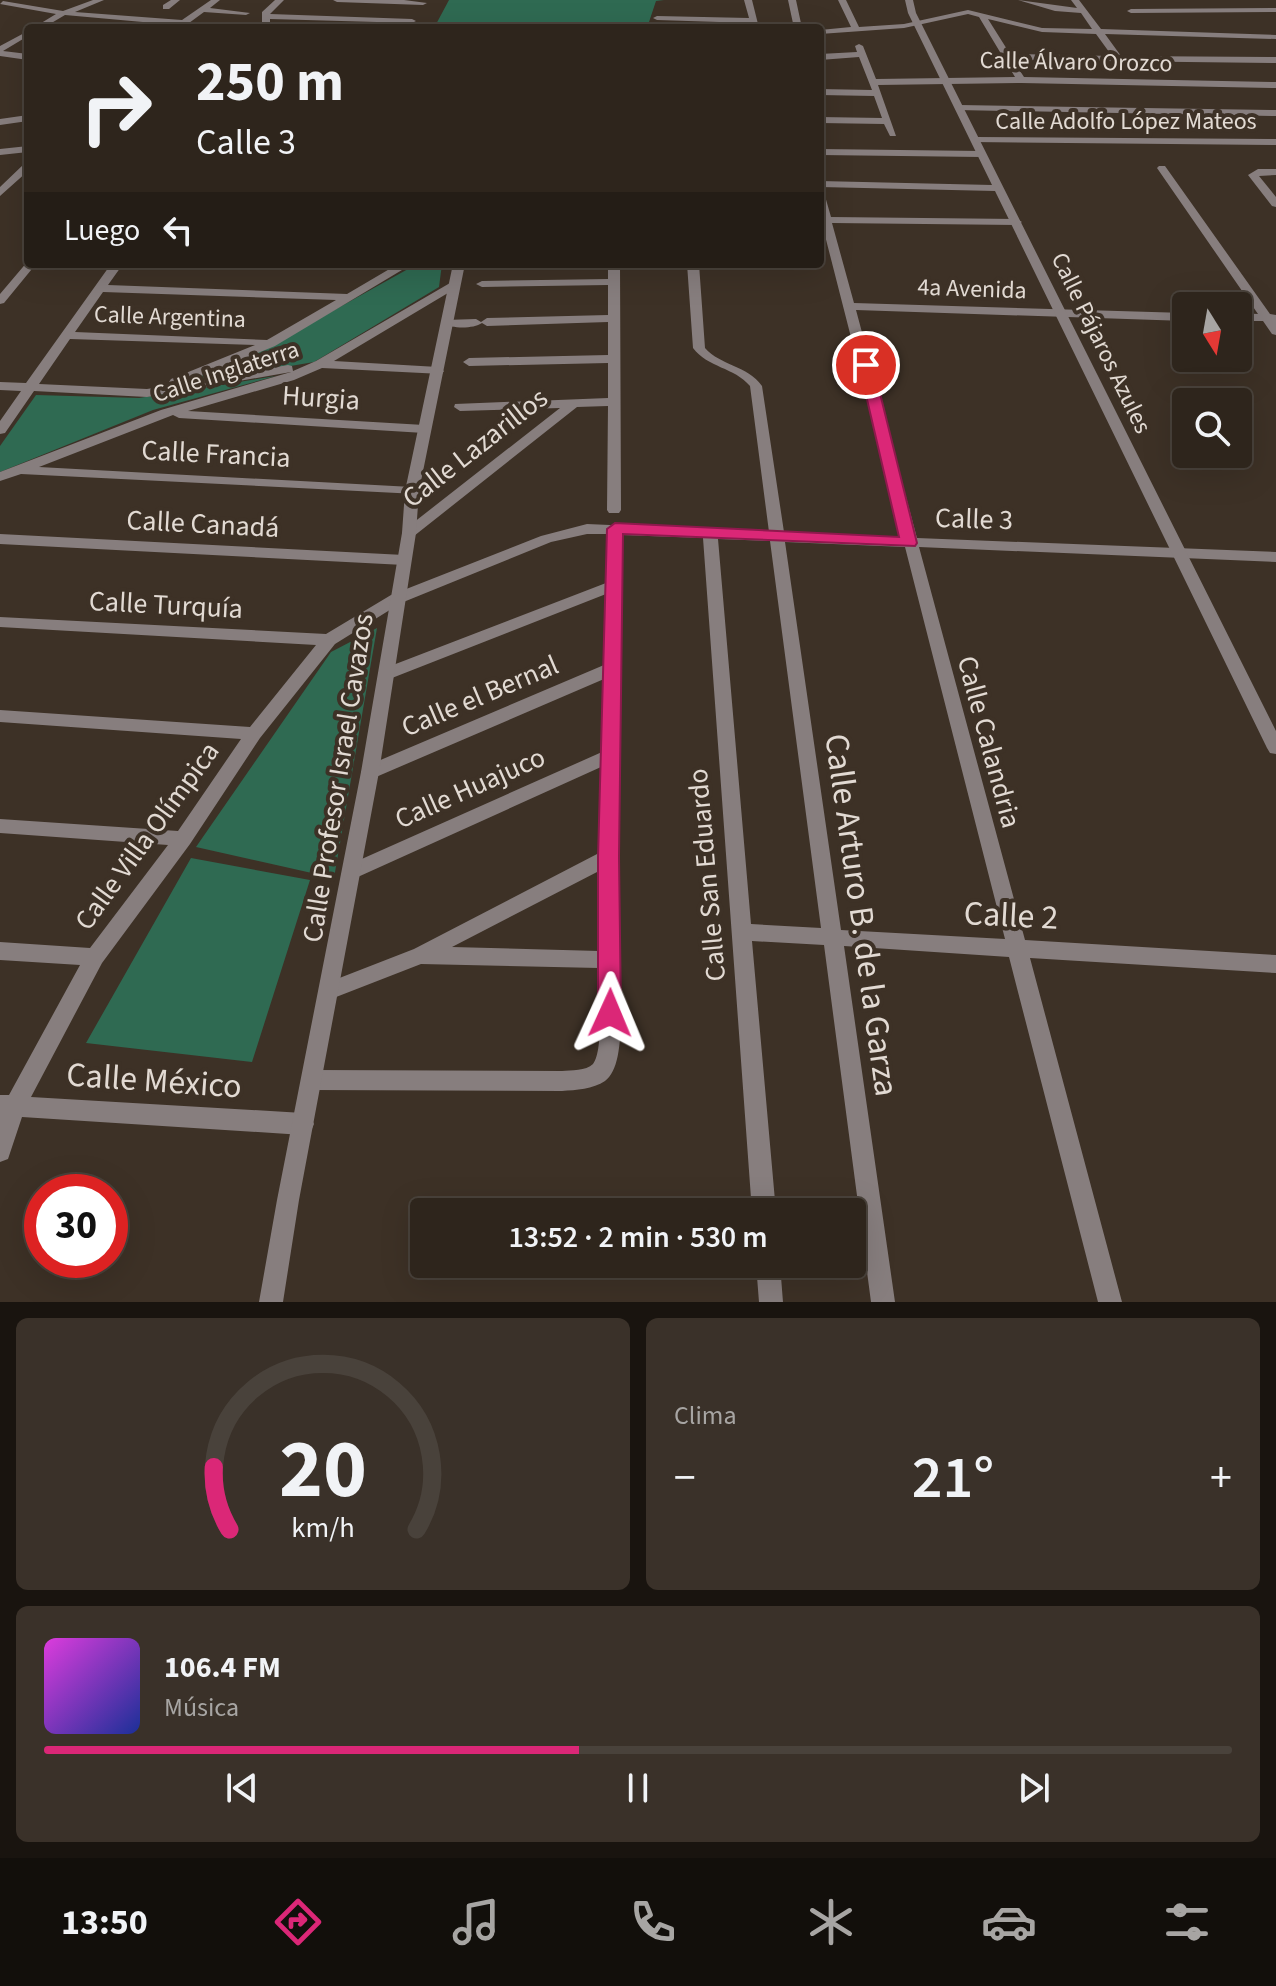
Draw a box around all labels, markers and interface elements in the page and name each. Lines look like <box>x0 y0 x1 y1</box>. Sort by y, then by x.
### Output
text: 250 m <box>196 43 344 122</box>
street label: Calle Álvaro Orozco <box>979 43 1173 81</box>
icon: right <box>64 56 168 160</box>
street label: Calle Adolfo López Mateos <box>995 104 1257 139</box>
text: Calle 3 <box>196 117 296 168</box>
icon: left <box>156 208 200 252</box>
text: Luego <box>64 209 140 252</box>
street label: Calle Pájaros Azules <box>1042 247 1160 439</box>
street label: 4a Avenida <box>917 270 1027 308</box>
north arrow <box>1172 292 1252 372</box>
map controls <box>1172 292 1252 468</box>
street label: Calle Argentina <box>93 297 247 337</box>
pin <box>832 331 900 399</box>
street label: Calle Inglaterra <box>148 332 304 412</box>
icon: arrive <box>844 343 888 387</box>
street label: Hurgia <box>281 375 361 421</box>
street label: Calle Lazarillos <box>394 378 556 518</box>
button: search <box>1172 388 1252 468</box>
street label: Calle Francia <box>140 430 292 478</box>
street label: Calle 3 <box>934 498 1014 540</box>
street label: Calle Canadá <box>126 500 280 548</box>
street label: Calle Turquía <box>88 581 244 629</box>
street label: Calle Profesor Israel Cavazos <box>292 611 384 945</box>
street label: Calle el Bernal <box>395 645 565 747</box>
street label: Calle Calandria <box>947 651 1031 833</box>
street label: Calle Arturo B. de la Garza <box>811 731 911 1099</box>
street label: Calle Villa Olímpica <box>65 734 229 938</box>
street label: Calle Huajuco <box>388 737 552 839</box>
street label: Calle San Eduardo <box>678 767 736 983</box>
street label: Calle 2 <box>963 889 1059 943</box>
position arrow <box>568 971 652 1055</box>
street label: Calle México <box>65 1050 243 1112</box>
speed limit sign: 30 <box>24 1174 128 1278</box>
text: 13:52 · 2 min · 530 m <box>508 1216 768 1259</box>
text: Clima <box>674 1397 737 1434</box>
text: 20 <box>279 1411 367 1529</box>
text: 21° <box>912 1436 994 1521</box>
text: − <box>674 1447 696 1510</box>
text: + <box>1210 1447 1232 1510</box>
text: km/h <box>291 1508 355 1548</box>
text: 106.4 FM <box>164 1646 281 1689</box>
text: Música <box>164 1689 239 1726</box>
icon: previous <box>220 1766 264 1810</box>
icon: pause <box>616 1766 660 1810</box>
icon: next <box>1012 1766 1056 1810</box>
icon: directions <box>270 1894 326 1950</box>
icon: music <box>448 1894 504 1950</box>
icon: phone <box>625 1894 681 1950</box>
icon: climate <box>803 1894 859 1950</box>
icon: car <box>981 1894 1037 1950</box>
icon: filters <box>1159 1894 1215 1950</box>
text: 13:50 <box>61 1897 148 1948</box>

